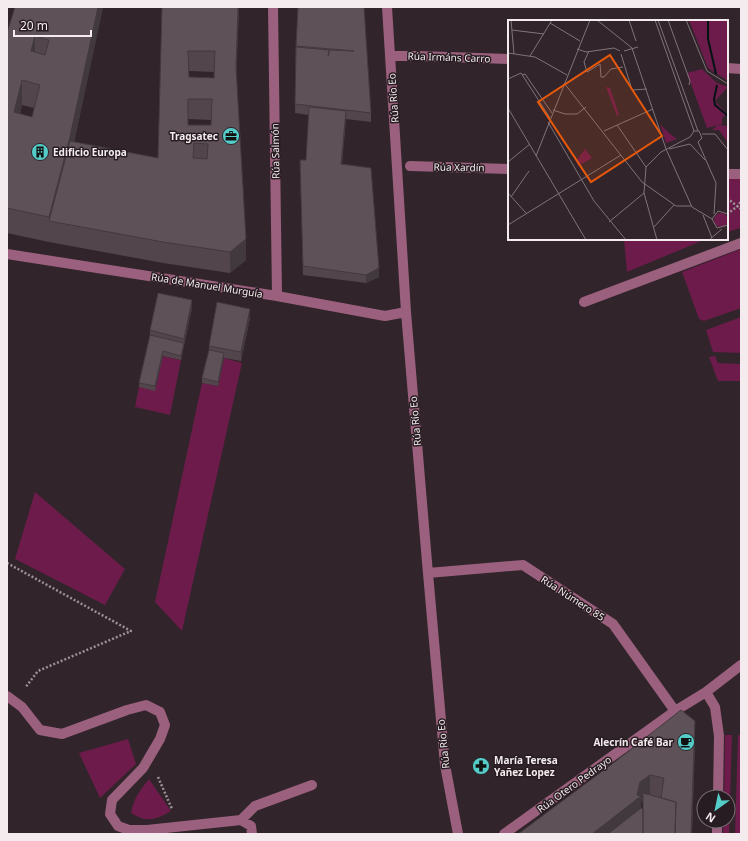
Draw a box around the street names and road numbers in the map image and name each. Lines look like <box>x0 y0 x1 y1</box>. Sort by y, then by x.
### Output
street label: Rúa Irmáns Carro <box>407 49 491 65</box>
street label: Rúa Río Eo <box>384 73 402 123</box>
street label: Rúa Salmón <box>268 123 282 179</box>
street label: Rúa Xardín <box>433 160 485 174</box>
street label: Rúa de Manuel Murguía <box>150 269 264 301</box>
street label: Rúa Río Eo <box>406 396 424 446</box>
street label: Rúa Número 85 <box>538 572 608 624</box>
street label: Rúa Río Eo <box>433 719 453 769</box>
street label: Rúa Otero Pedrayo <box>534 752 614 816</box>

